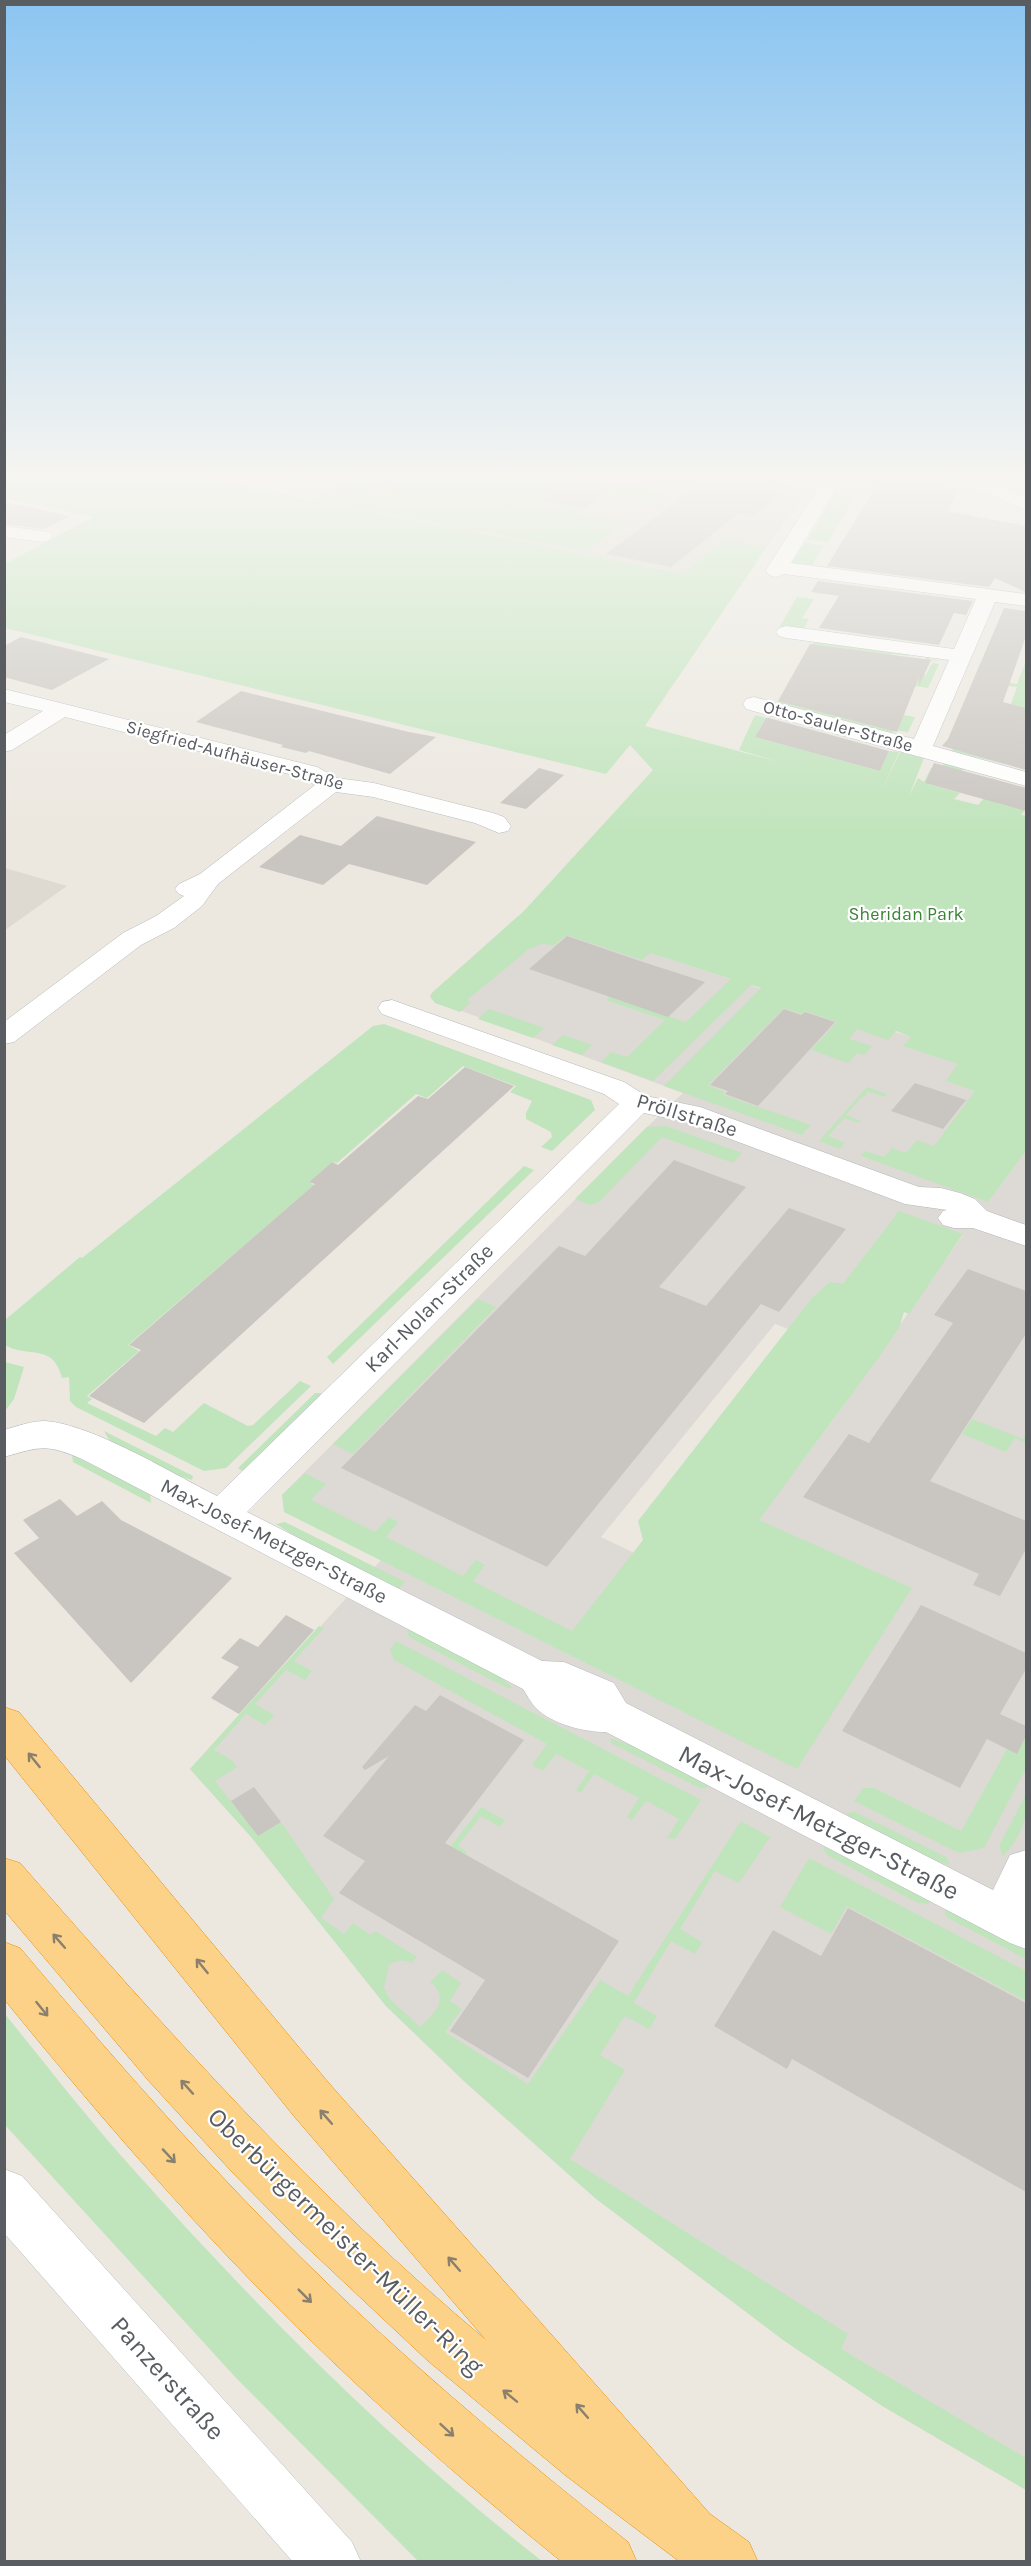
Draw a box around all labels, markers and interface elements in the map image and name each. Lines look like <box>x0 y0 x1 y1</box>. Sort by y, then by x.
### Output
street label: Otto-Sauler-Straße <box>761 695 915 757</box>
street label: Siegfried-Aufhäuser-Straße <box>124 715 346 795</box>
park label: Sheridan Park <box>848 903 964 925</box>
street label: Pröllstraße <box>634 1088 740 1142</box>
street label: Karl-Nolan-Straße <box>360 1239 498 1377</box>
street label: Max-Josef-Metzger-Straße <box>157 1473 391 1609</box>
street label: Max-Josef-Metzger-Straße <box>673 1738 964 1907</box>
one-way arrow <box>28 1753 41 1769</box>
one-way arrow <box>52 1934 66 1949</box>
one-way arrow <box>196 1958 209 1974</box>
one-way arrow <box>35 2001 48 2017</box>
one-way arrow <box>180 2080 194 2095</box>
street label: Oberbürgermeister-Müller-Ring <box>201 2101 490 2382</box>
one-way arrow <box>320 2109 333 2125</box>
one-way arrow <box>162 2148 176 2163</box>
one-way arrow <box>448 2256 461 2272</box>
one-way arrow <box>297 2289 312 2304</box>
street label: Panzerstraße <box>104 2310 231 2447</box>
one-way arrow <box>503 2390 519 2403</box>
one-way arrow <box>576 2403 589 2419</box>
one-way arrow <box>439 2423 454 2437</box>

